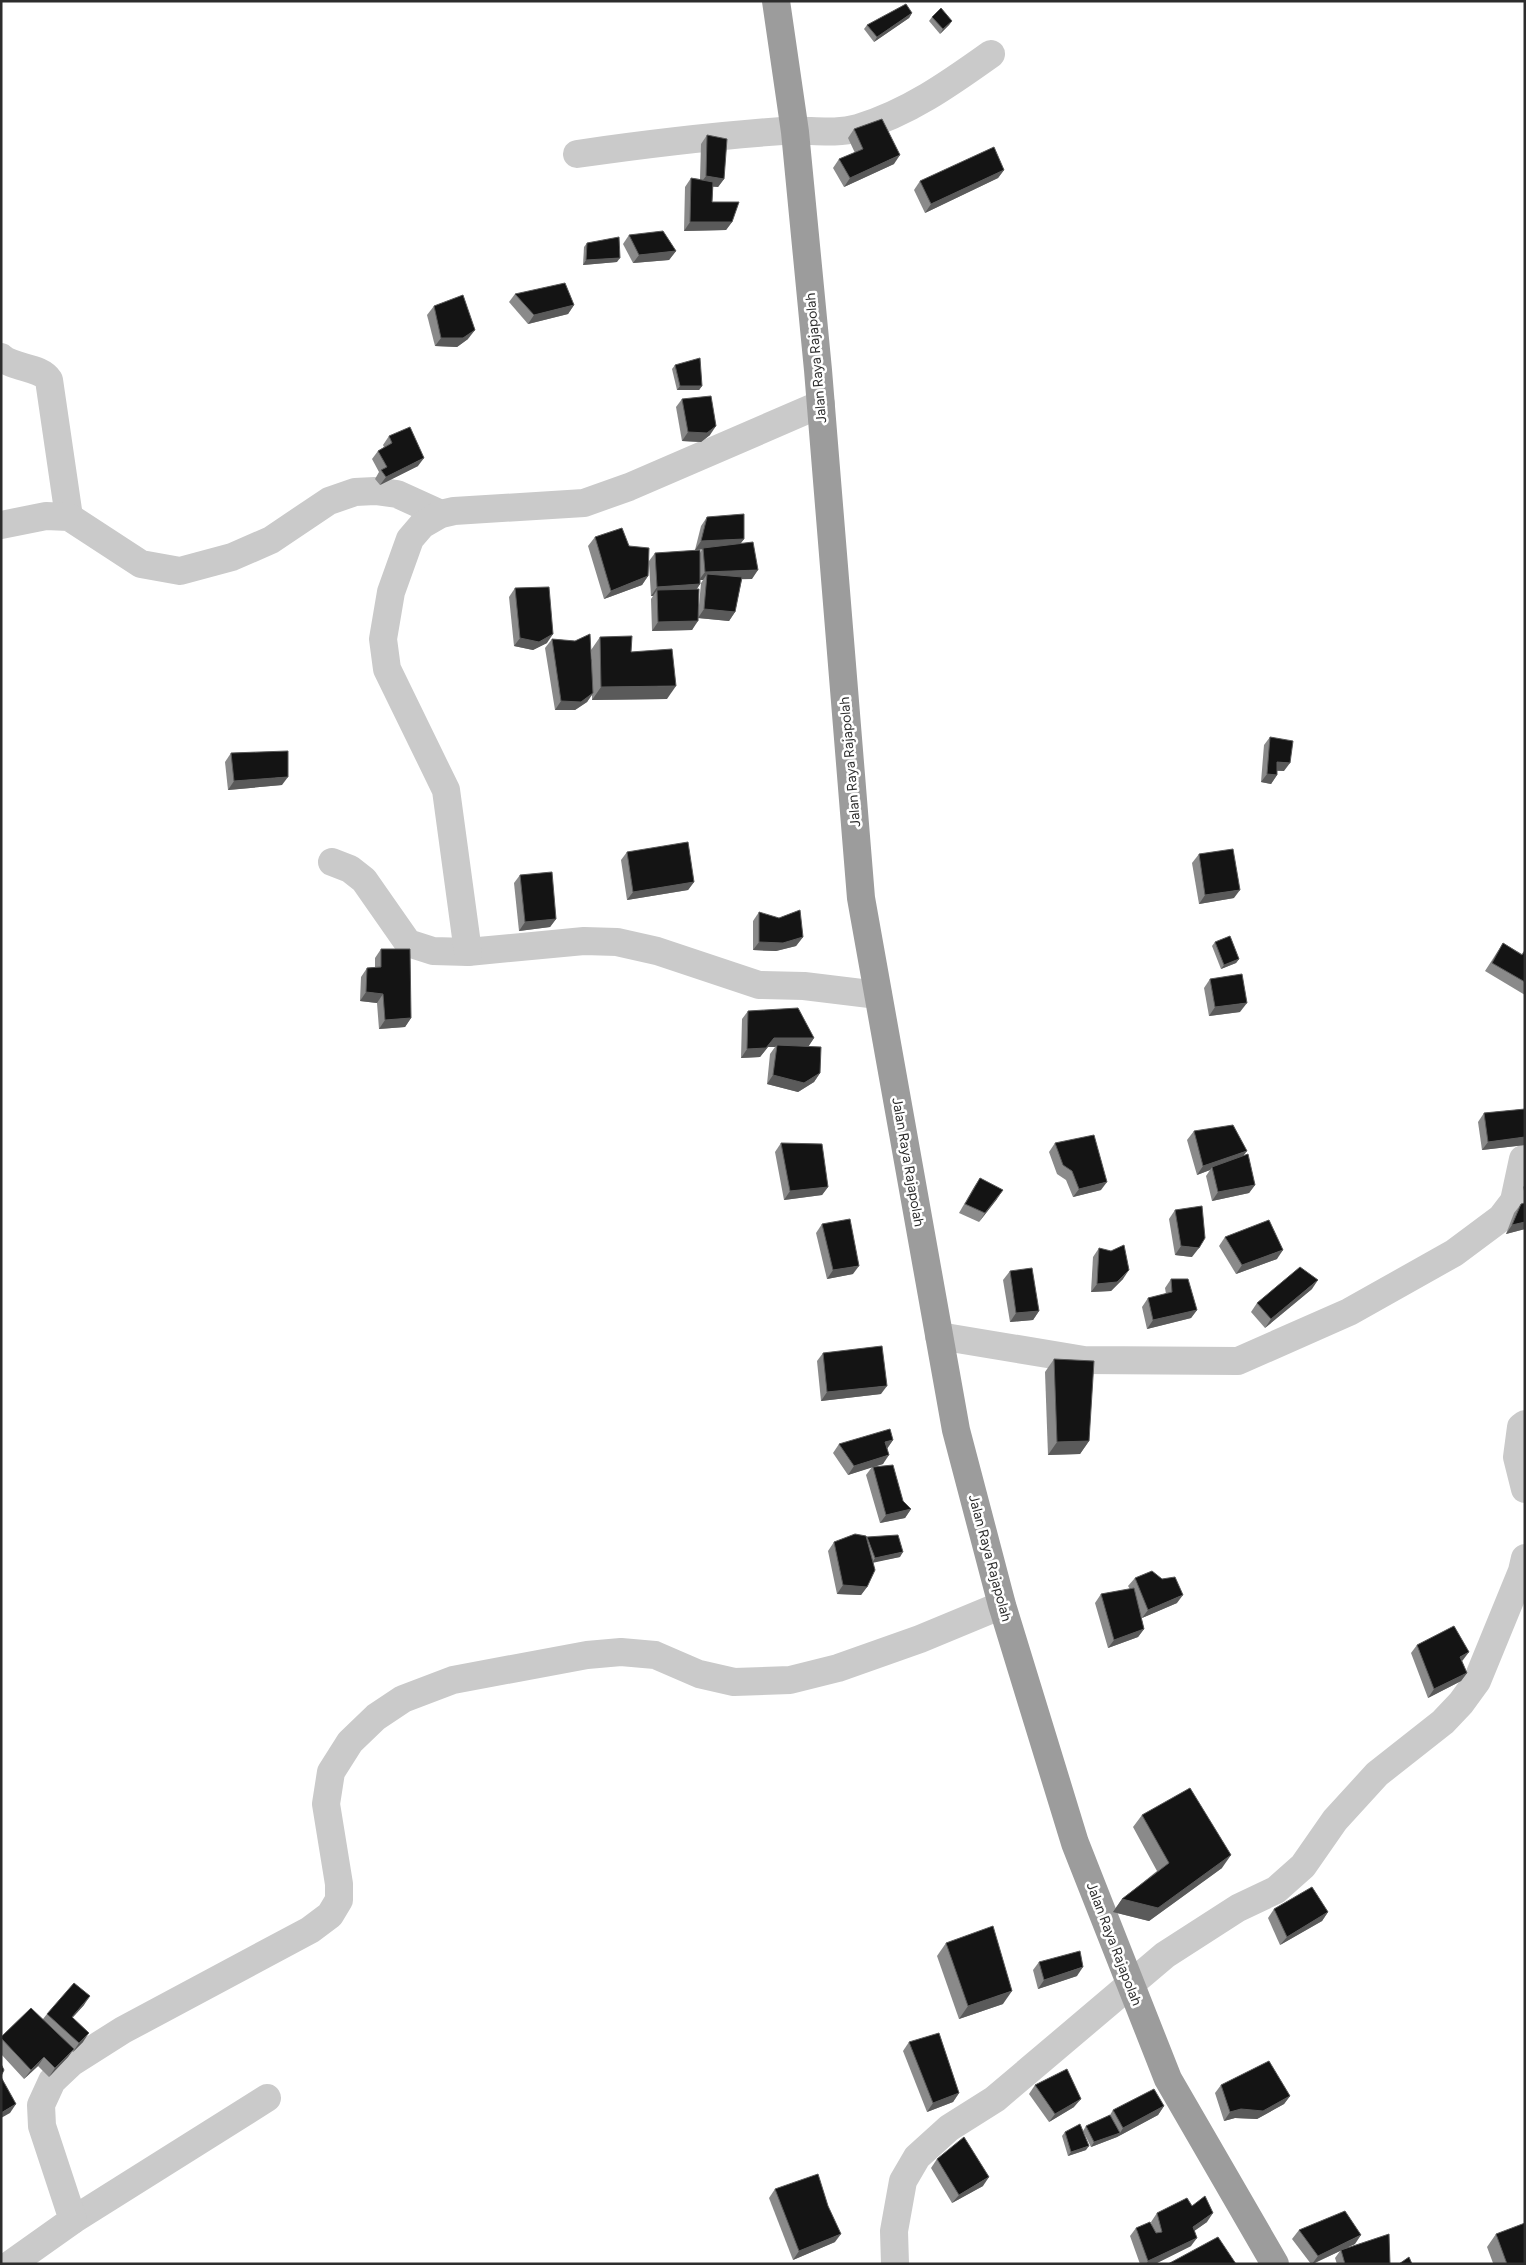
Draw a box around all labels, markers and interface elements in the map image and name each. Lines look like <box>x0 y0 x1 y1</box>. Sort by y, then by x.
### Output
street label: Jalan Raya Rajapolah <box>802 292 830 424</box>
street label: Jalan Raya Rajapolah <box>836 696 864 828</box>
street label: Jalan Raya Rajapolah <box>888 1096 928 1228</box>
street label: Jalan Raya Rajapolah <box>965 1493 1015 1623</box>
street label: Jalan Raya Rajapolah <box>1083 1880 1145 2008</box>

